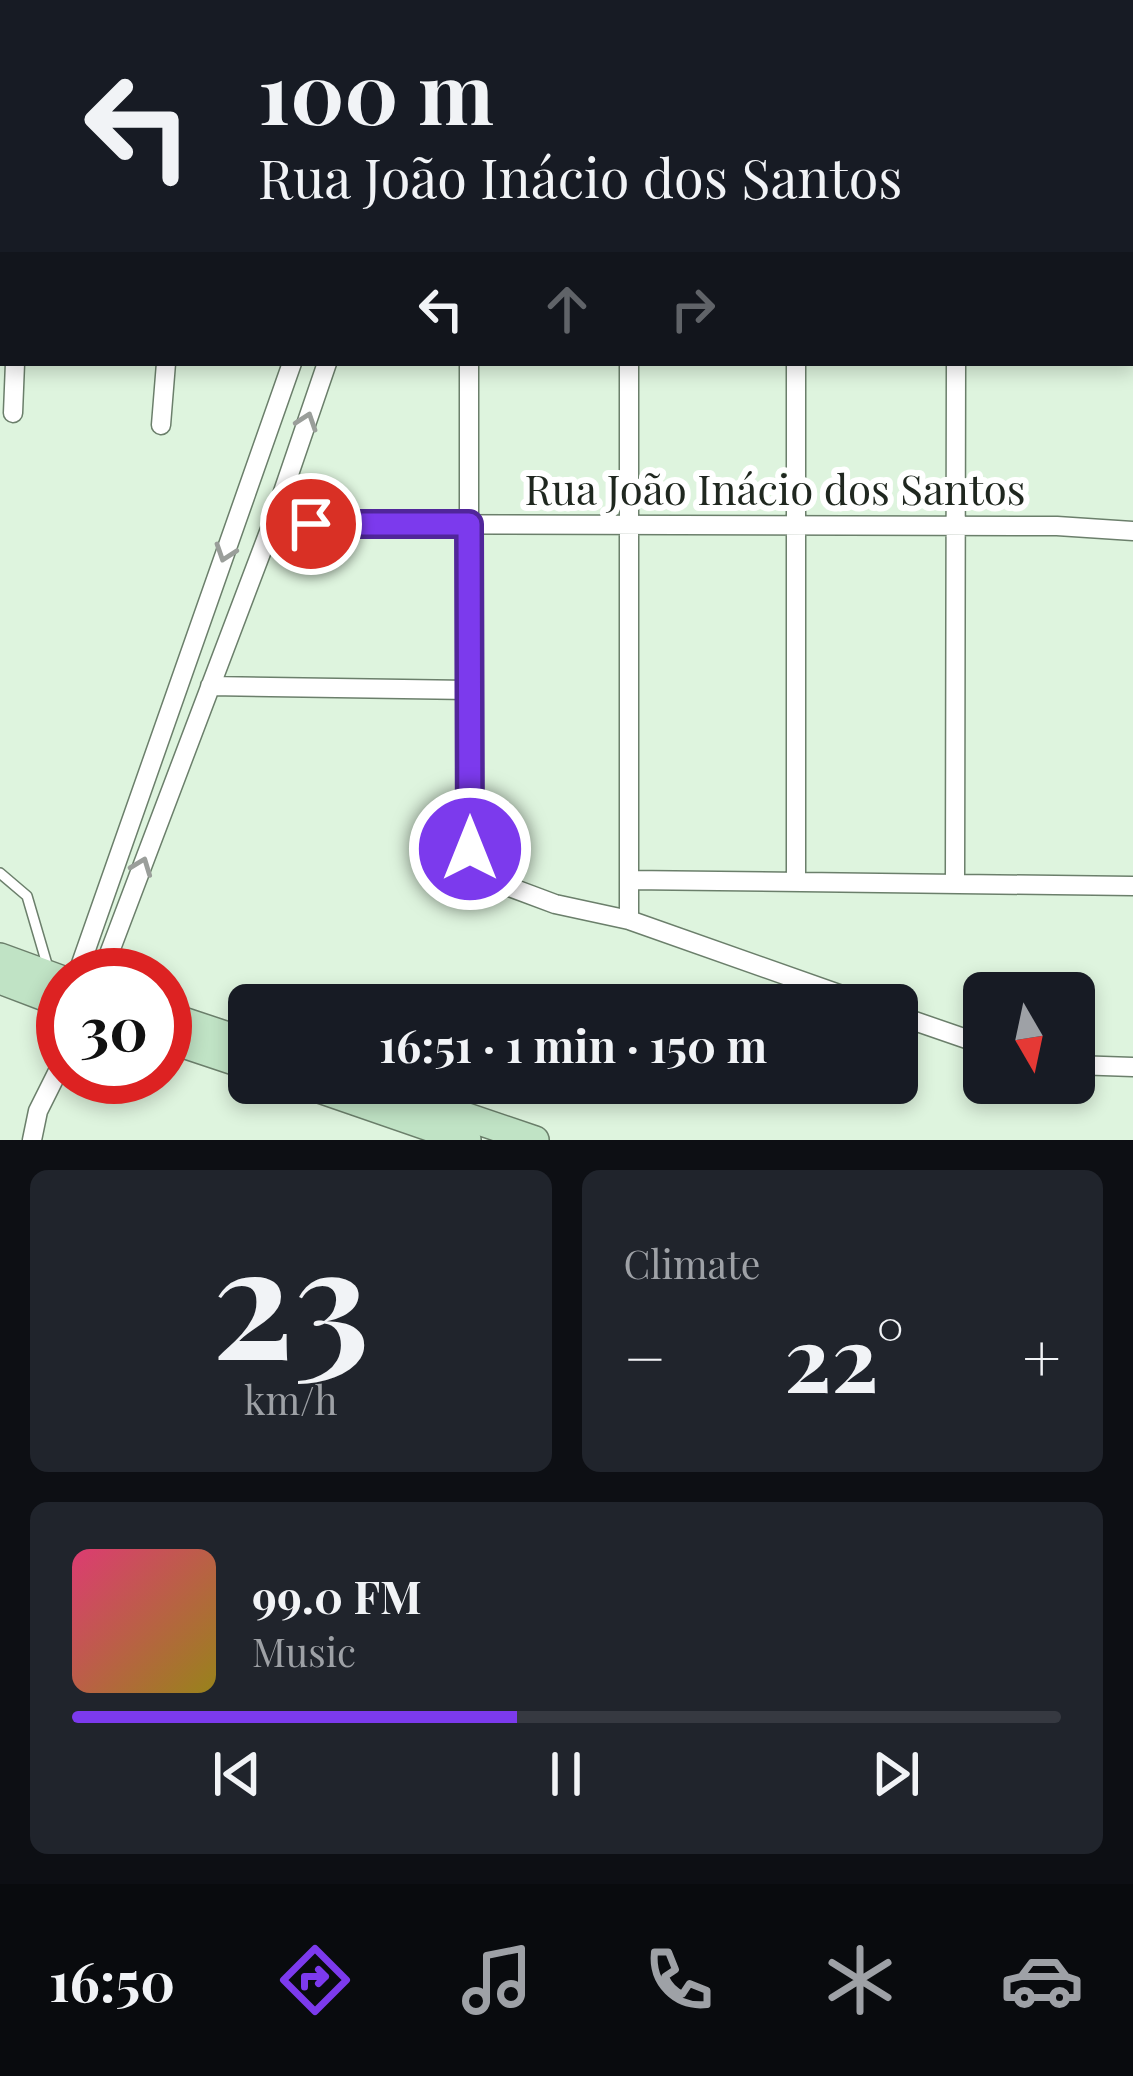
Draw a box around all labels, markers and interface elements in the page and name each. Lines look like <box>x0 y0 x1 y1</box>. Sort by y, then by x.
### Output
text: 100 m <box>258 34 494 146</box>
icon: left <box>60 48 216 204</box>
text: Rua João Inácio dos Santos <box>258 141 902 213</box>
icon: left <box>408 276 474 342</box>
icon: ahead <box>534 276 600 342</box>
icon: right <box>660 276 726 342</box>
one-way arrow <box>293 412 317 433</box>
street label: Rua João Inácio dos Santos <box>524 460 1026 516</box>
pin <box>260 473 362 575</box>
icon: arrive <box>278 491 344 557</box>
one-way arrow <box>215 541 239 562</box>
position arrow <box>407 786 533 912</box>
one-way arrow <box>128 856 153 877</box>
speed limit sign: 30 <box>36 948 192 1104</box>
north arrow <box>963 972 1095 1104</box>
map controls <box>963 972 1095 1104</box>
text: 16:51 · 1 min · 150 m <box>379 1014 767 1074</box>
text: 23 <box>212 1191 370 1399</box>
text: Climate <box>624 1237 761 1289</box>
text: 22° <box>784 1296 904 1416</box>
text: − <box>624 1312 666 1400</box>
text: + <box>1022 1312 1061 1400</box>
text: km/h <box>244 1373 338 1425</box>
text: 99.0 FM <box>252 1565 422 1625</box>
text: Music <box>252 1625 356 1677</box>
icon: previous <box>204 1741 270 1807</box>
icon: pause <box>533 1741 599 1807</box>
icon: next <box>863 1741 929 1807</box>
icon: directions <box>273 1938 357 2022</box>
icon: music <box>455 1938 539 2022</box>
icon: phone <box>637 1938 721 2022</box>
icon: climate <box>818 1938 902 2022</box>
icon: car <box>1000 1938 1084 2022</box>
text: 16:50 <box>49 1944 175 2016</box>

